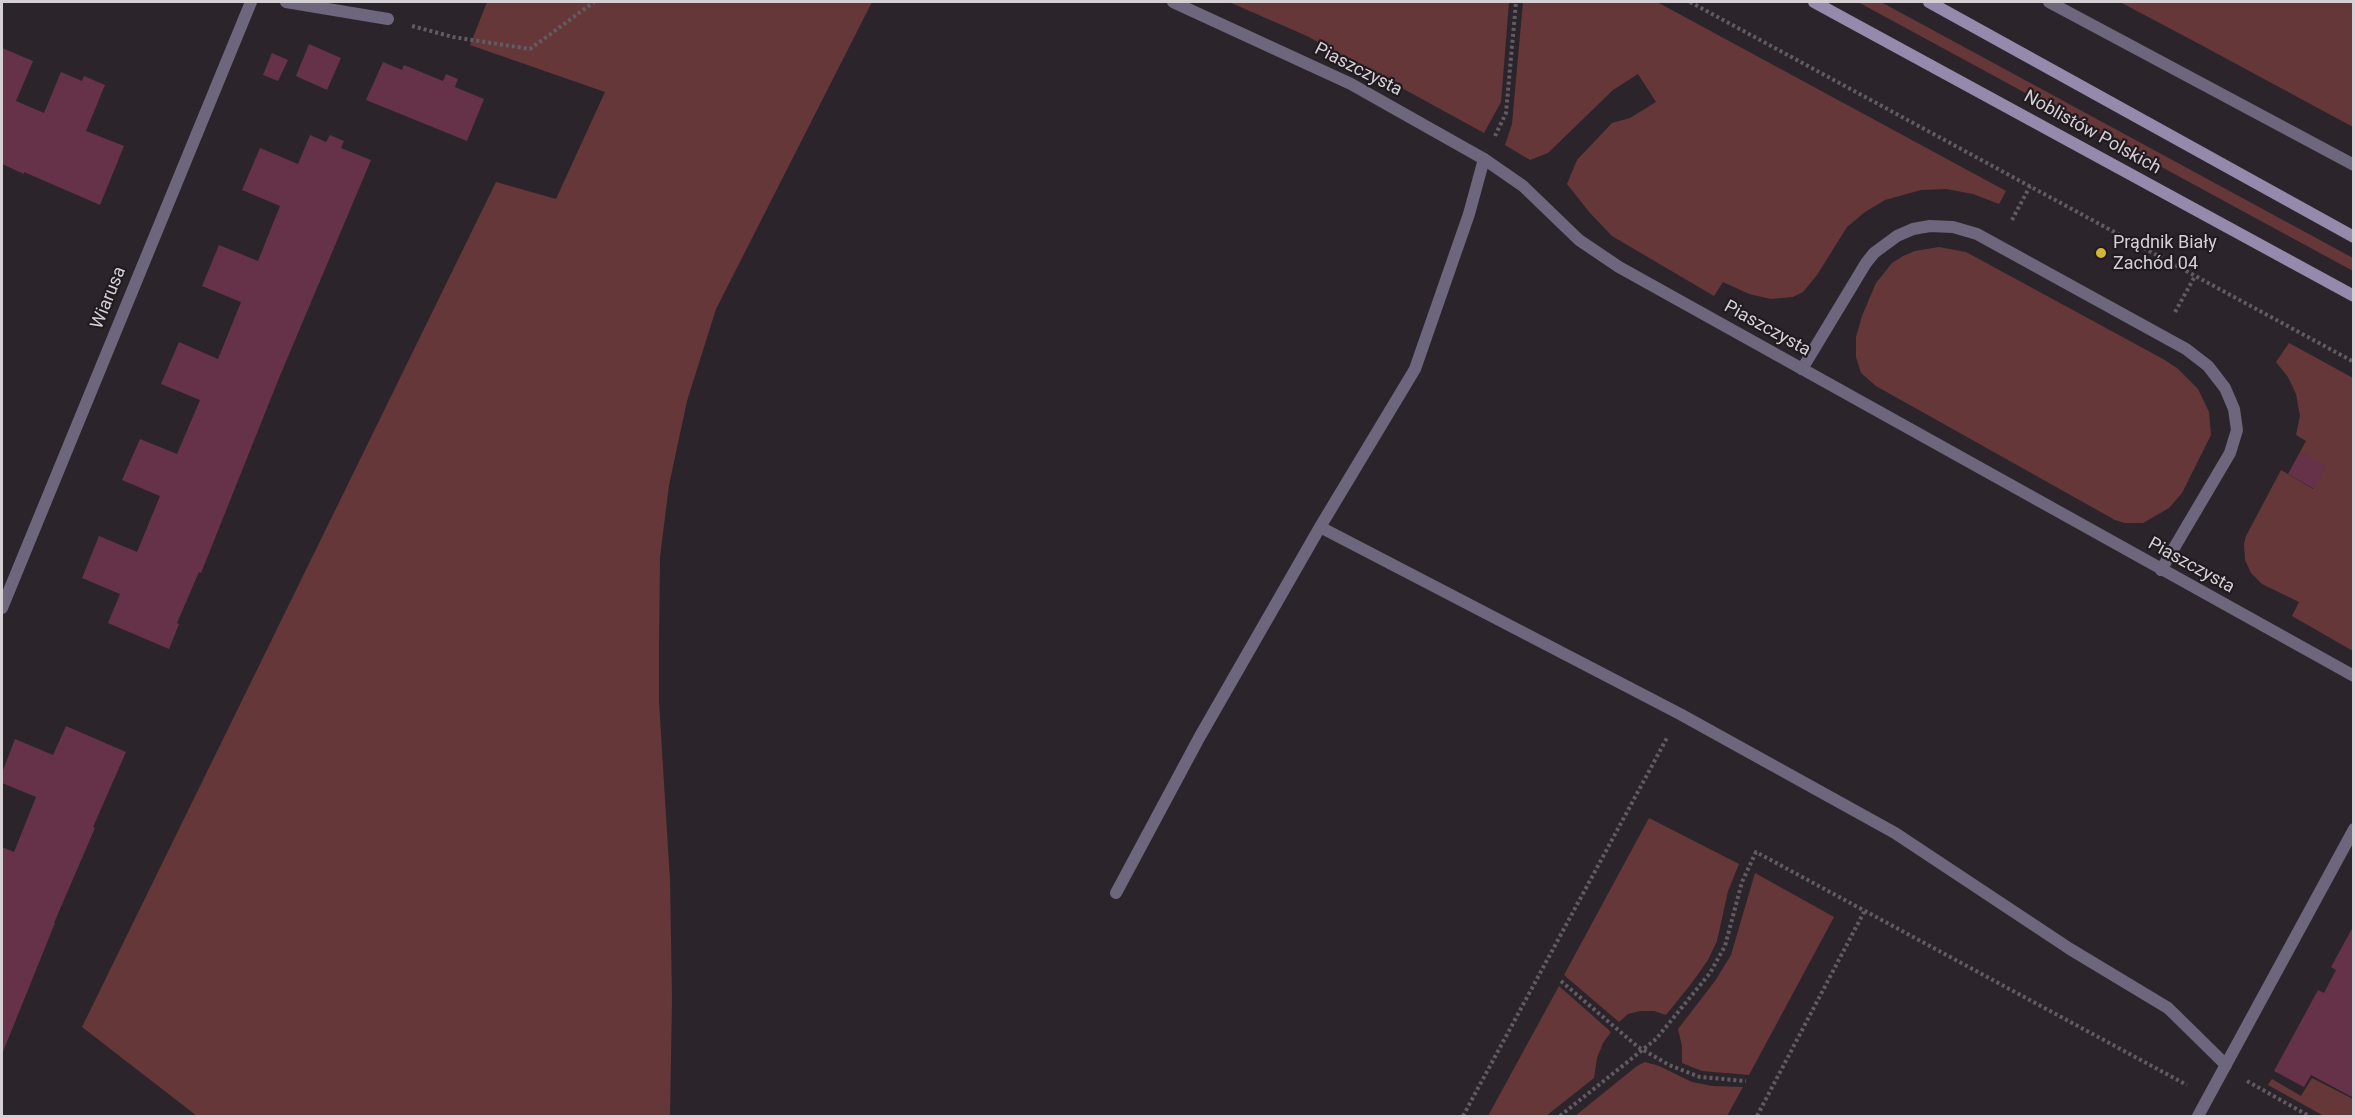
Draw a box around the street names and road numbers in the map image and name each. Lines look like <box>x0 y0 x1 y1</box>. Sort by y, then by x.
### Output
street label: Piaszczysta <box>1311 39 1405 101</box>
street label: Noblistów Polskich <box>2020 86 2164 180</box>
street label: Wiarusa <box>87 264 131 332</box>
street label: Piaszczysta <box>1720 296 1814 362</box>
street label: Piaszczysta <box>2144 533 2238 599</box>

